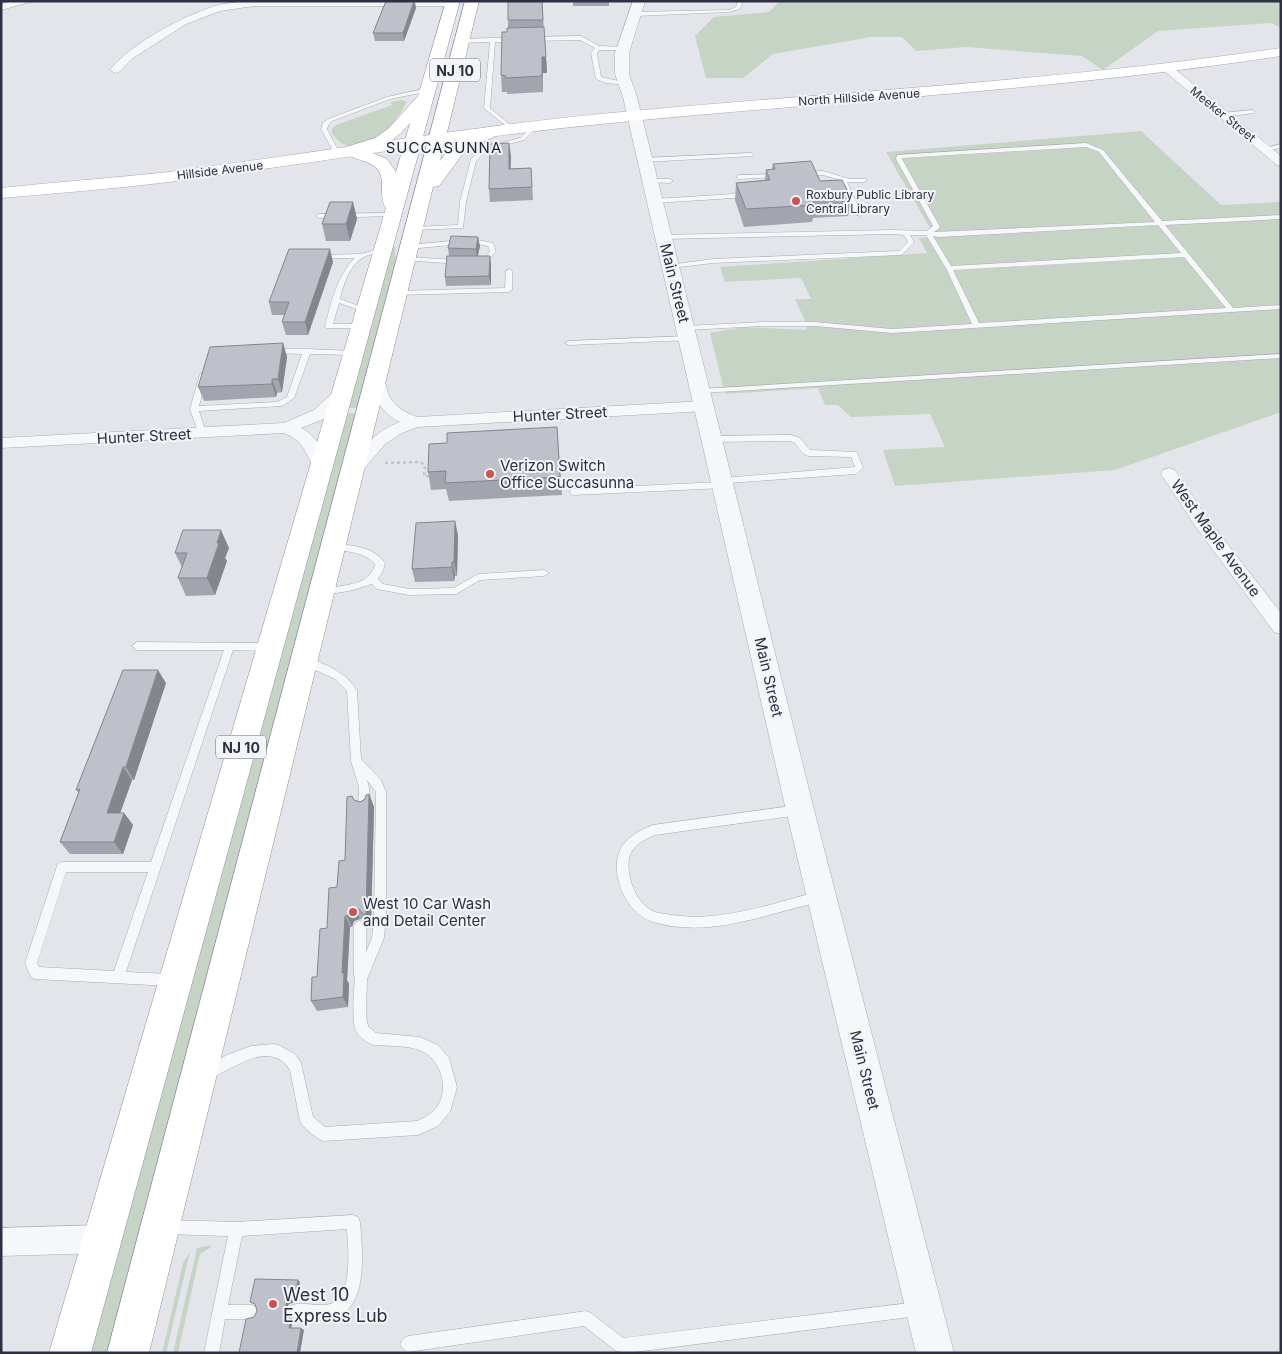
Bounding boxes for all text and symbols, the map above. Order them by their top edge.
road number: NJ 10 [430,58,480,82]
street label: Meeker Street [1187,83,1259,145]
street label: North Hillside Avenue [798,85,920,109]
district label: SUCCASUNNA [386,138,502,157]
street label: Hillside Avenue [176,157,264,183]
place label: Roxbury Public Library Central Library [806,187,934,216]
marker: Roxbury Public Library Central Library [790,195,802,207]
street label: Main Street [656,241,694,325]
street label: Hunter Street [512,402,608,426]
street label: Hunter Street [96,424,192,448]
place label: Verizon Switch Office Succasunna [500,456,634,492]
marker: Verizon Switch Office Succasunna [484,468,496,480]
street label: West Maple Avenue [1167,476,1265,600]
street label: Main Street [751,635,787,719]
road number: NJ 10 [216,736,266,759]
place label: West 10 Car Wash and Detail Center [363,894,491,930]
marker: West 10 Car Wash and Detail Center [347,906,359,918]
street label: Main Street [846,1028,884,1112]
place label: West 10 Express Lub [283,1284,388,1326]
marker: West 10 Express Lub [267,1298,279,1310]

